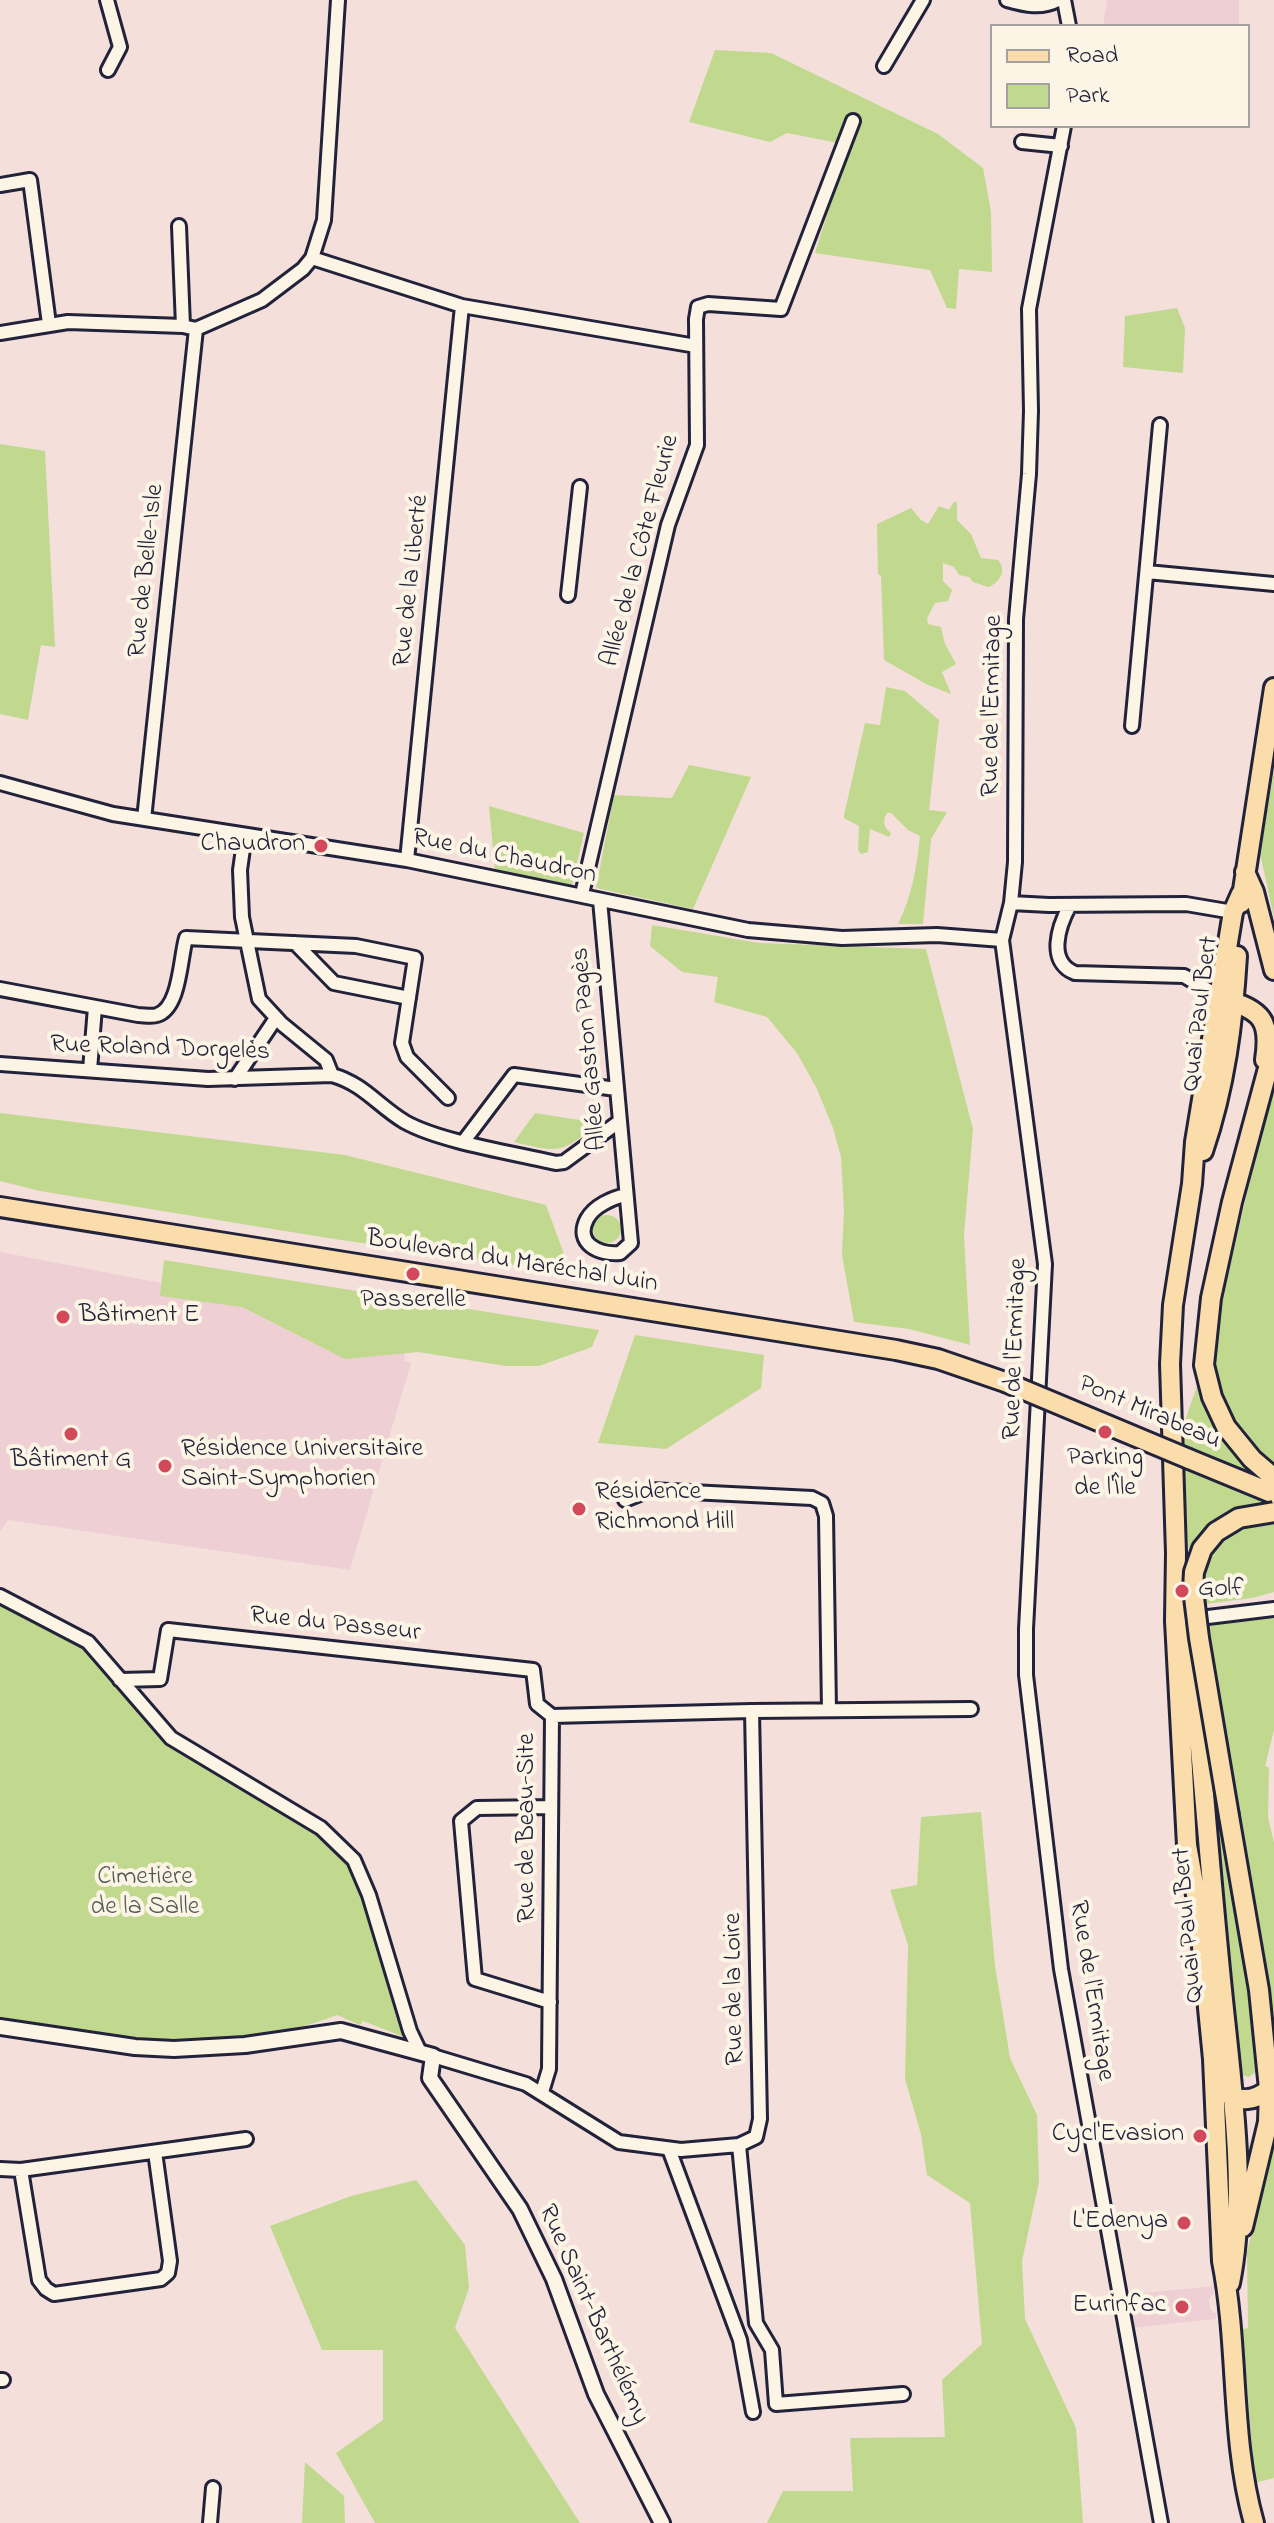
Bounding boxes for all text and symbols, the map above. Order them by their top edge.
legend [990,24,1250,128]
text: Road [1066,39,1118,74]
text: Park [1066,79,1109,114]
street label: Allée de la Côte Fleurie [596,432,688,670]
street label: Rue de Belle-Isle [123,482,173,660]
street label: Rue de la Liberté [388,493,438,669]
street label: Rue de l'Ermitage [977,615,1011,797]
street label: Rue du Chaudron [409,823,599,893]
place label: Chaudron [201,830,305,862]
marker: Chaudron [312,837,330,855]
street label: Quai Paul Bert [1177,935,1227,1093]
street label: Allée Gaston Pagès [567,946,615,1152]
street label: Rue Roland Dorgelès [50,1031,270,1069]
street label: Boulevard du Maréchal Juin [364,1225,660,1301]
street label: Rue de l'Ermitage [998,1258,1036,1440]
marker: Passerelle [404,1265,422,1283]
place label: Passerelle [360,1286,466,1318]
place label: Bâtiment E [79,1301,200,1333]
marker: Bâtiment E [54,1308,72,1326]
street label: Pont Mirabeau [1073,1370,1225,1458]
marker: Parking de l'Île [1096,1423,1114,1441]
marker: Bâtiment G [62,1425,80,1443]
place label: Résidence Universitaire Saint-Symphorien [181,1435,423,1496]
place label: Parking de l'Île [1067,1444,1143,1506]
place label: Bâtiment G [10,1446,132,1478]
marker: Résidence Universitaire Saint-Symphorien [156,1457,174,1475]
place label: Résidence Richmond Hill [595,1478,734,1540]
marker: Résidence Richmond Hill [570,1500,588,1518]
place label: Golf [1198,1575,1243,1607]
marker: Golf [1173,1582,1191,1600]
street label: Rue du Passeur [248,1602,422,1650]
street label: Rue de Beau-Site [513,1733,545,1923]
street label: Quai Paul Bert [1168,1846,1212,2004]
park label: Cimetière de la Salle [91,1863,199,1924]
street label: Rue de l'Ermitage [1060,1899,1120,2083]
street label: Rue de la Loire [719,1912,753,2066]
place label: Cycl'Evasion [1052,2120,1184,2152]
marker: Cycl'Evasion [1191,2127,1209,2145]
street label: Rue Saint-Barthélémy [530,2200,654,2430]
place label: L'Edenya [1072,2207,1168,2239]
marker: L'Edenya [1175,2214,1193,2232]
place label: Eurinfac [1072,2291,1166,2323]
marker: Eurinfac [1173,2298,1191,2316]

